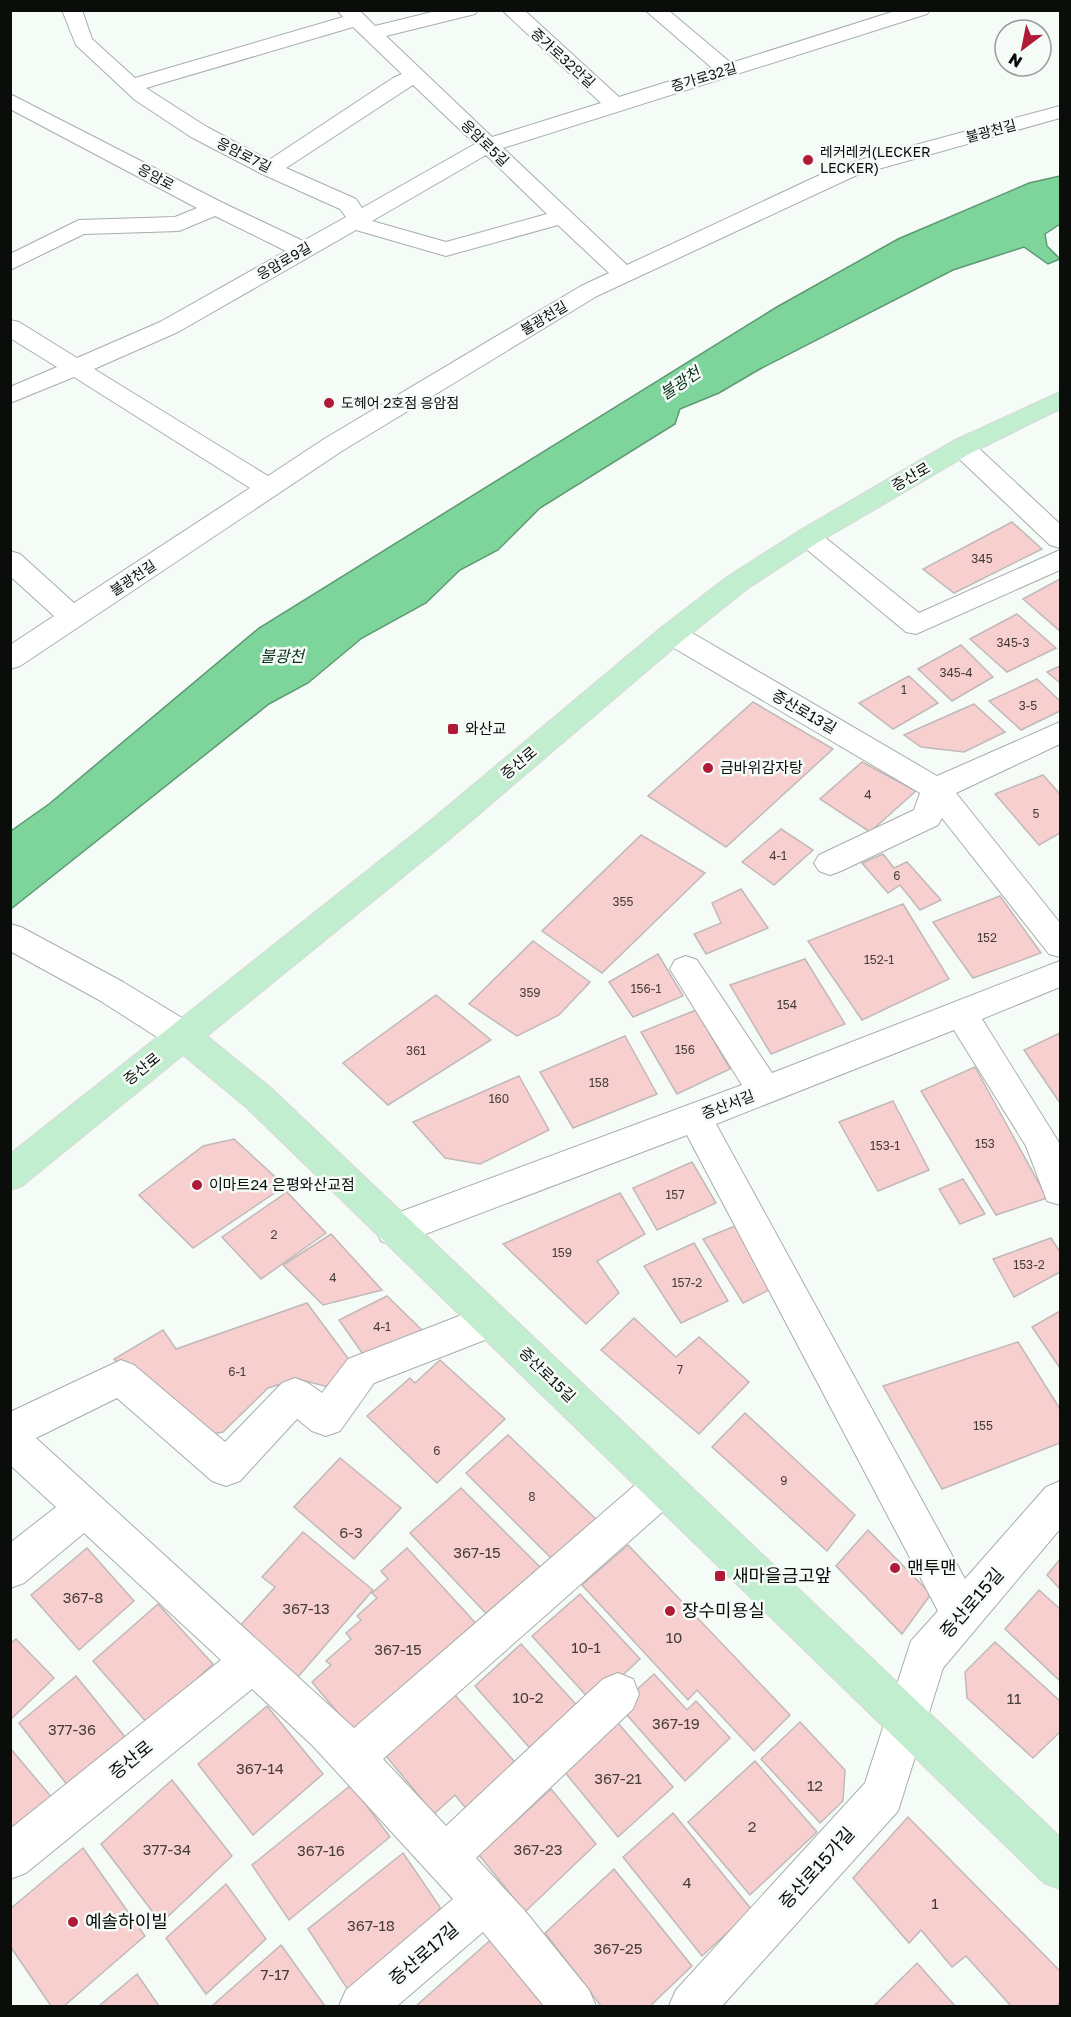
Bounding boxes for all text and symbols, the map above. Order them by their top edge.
north arrow [993,18,1053,78]
street label: 증가로32안길 [528,24,599,91]
text: N [1005,49,1026,72]
street label: 증가로32길 [669,58,739,95]
street label: 응암로5길 [458,116,513,169]
street label: 불광천길 [964,116,1018,145]
street label: 응암로7길 [214,134,274,176]
place label: 레커레커(LECKER LECKER) [820,143,931,176]
marker: 레커레커(LECKER LECKER) [801,153,815,167]
street label: 응암로 [135,160,177,193]
street label: 응암로9길 [254,238,314,283]
street label: 불광천길 [517,297,570,338]
water label: 불광천 [656,361,706,404]
place label: 도헤어 2호점 응암점 [341,394,459,411]
marker: 도헤어 2호점 응암점 [322,396,336,410]
street label: 증산로 [888,458,933,494]
house number: 345 [971,551,993,566]
street label: 불광천길 [107,556,159,599]
house number: 345-3 [997,635,1029,650]
water label: 불광천 [260,646,306,666]
house number: 345-4 [939,665,973,680]
house number: 1 [901,682,907,697]
street label: 증산로13길 [769,686,840,737]
house number: 3-5 [1019,698,1037,713]
place label: 와산교 [465,719,506,737]
marker: 와산교 [446,722,460,736]
street label: 증산로 [497,742,540,782]
place label: 금바위감자탕 [720,758,803,776]
marker: 금바위감자탕 [701,761,715,775]
house number: 4 [864,787,872,802]
house number: 5 [1033,806,1040,821]
house number: 4-1 [769,848,787,863]
house number: 6 [893,868,901,883]
house number: 355 [613,894,634,909]
house number: 152 [977,930,997,945]
house number: 152-1 [864,952,894,967]
house number: 156-1 [631,981,661,996]
house number: 359 [519,985,541,1000]
house number: 154 [777,997,797,1012]
house number: 156 [675,1042,695,1057]
house number: 361 [406,1043,426,1058]
street label: 증산로 [120,1048,163,1088]
house number: 158 [589,1075,609,1090]
street label: 증산서길 [699,1086,757,1122]
house number: 160 [489,1091,509,1106]
house number: 153 [975,1136,995,1151]
house number: 153-1 [870,1138,900,1153]
place label: 이마트24 은평와산교점 [209,1175,355,1193]
marker: 이마트24 은평와산교점 [190,1178,204,1192]
house number: 157 [665,1187,685,1202]
house number: 2 [271,1227,278,1242]
house number: 159 [552,1245,572,1260]
house number: 153-2 [1013,1257,1045,1272]
house number: 4 [329,1270,337,1285]
house number: 157-2 [672,1275,702,1290]
house number: 4-1 [373,1319,391,1334]
street label: 증산로15길 [516,1343,580,1405]
house number: 7 [677,1362,683,1377]
house number: 6-1 [228,1364,246,1379]
house number: 155 [973,1418,993,1433]
house number: 6 [433,1443,441,1458]
house number: 9 [780,1473,788,1488]
house number: 8 [528,1489,536,1504]
house number: 6-3 [339,1523,363,1541]
house number: 367-15 [453,1543,501,1561]
place label: 맨투맨 [907,1556,957,1578]
marker: 맨투맨 [888,1561,902,1575]
street label: 증산로15길 [935,1563,1008,1642]
place label: 새마을금고앞 [732,1564,831,1586]
marker: 새마을금고앞 [713,1569,727,1583]
house number: 367-8 [63,1588,103,1606]
house number: 367-13 [282,1599,330,1617]
place label: 장수미용실 [682,1599,765,1621]
marker: 장수미용실 [663,1604,677,1618]
house number: 10 [666,1628,682,1646]
house number: 10-1 [571,1638,601,1656]
house number: 367-15 [374,1640,422,1658]
house number: 10-2 [513,1688,543,1706]
house number: 11 [1007,1689,1021,1707]
house number: 367-19 [652,1714,700,1732]
house number: 377-36 [48,1720,96,1738]
street label: 증산로 [104,1735,157,1783]
house number: 367-14 [236,1759,284,1777]
house number: 367-21 [594,1769,642,1787]
house number: 12 [807,1776,823,1794]
house number: 2 [748,1817,756,1835]
street label: 증산로15가길 [774,1822,859,1913]
house number: 377-34 [143,1840,191,1858]
house number: 367-23 [514,1840,562,1858]
house number: 367-16 [297,1841,345,1859]
house number: 4 [682,1873,692,1891]
house number: 1 [931,1894,939,1912]
place label: 예솔하이빌 [85,1910,168,1932]
marker: 예솔하이빌 [66,1915,80,1929]
house number: 367-18 [347,1916,395,1934]
street label: 증산로17길 [384,1917,462,1989]
house number: 367-25 [594,1939,642,1957]
house number: 7-17 [261,1965,289,1983]

